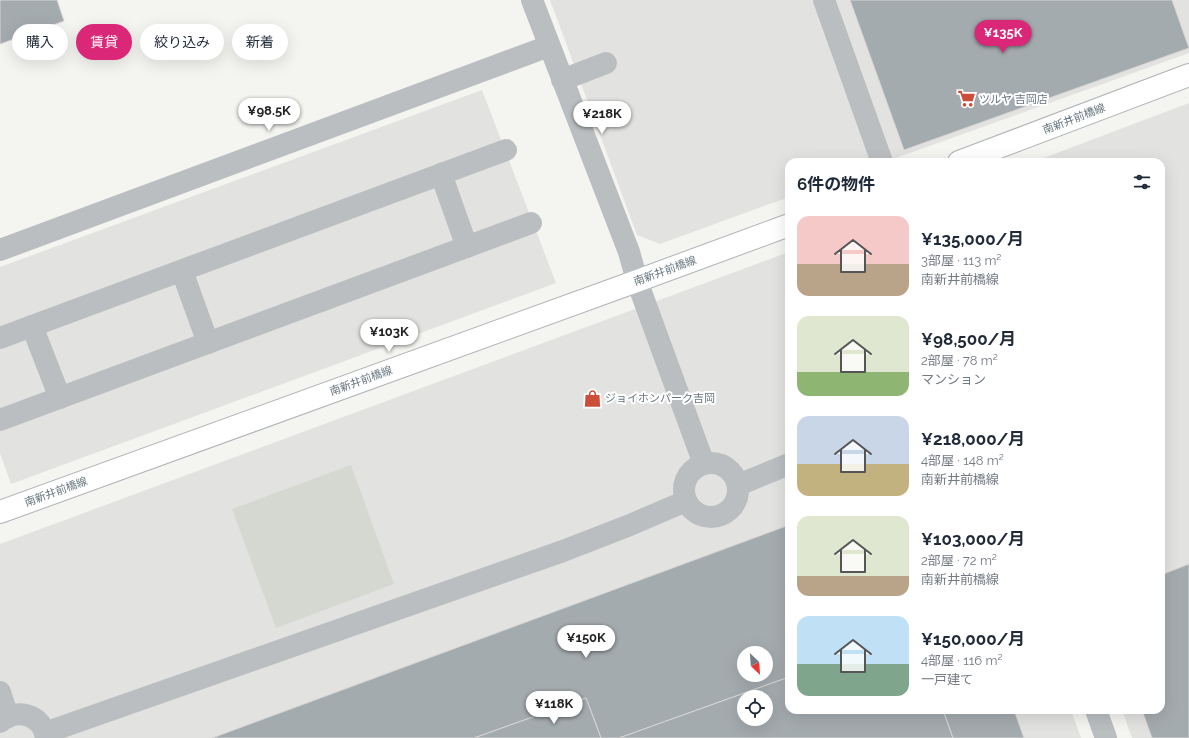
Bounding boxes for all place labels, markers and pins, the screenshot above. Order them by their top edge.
pin: ¥135K [975,20,1031,54]
supermarket icon: ツルヤ 吉岡店 [956,89,976,109]
place label: ツルヤ 吉岡店 [979,93,1048,106]
pin: ¥98.5K [236,98,302,132]
pin: ¥218K [574,101,630,135]
pin: ¥103K [361,319,417,353]
shop icon: ジョイホンパーク吉岡 [582,388,602,408]
place label: ジョイホンパーク吉岡 [605,392,715,405]
pin: ¥150K [558,625,614,659]
pin: ¥118K [526,691,582,725]

